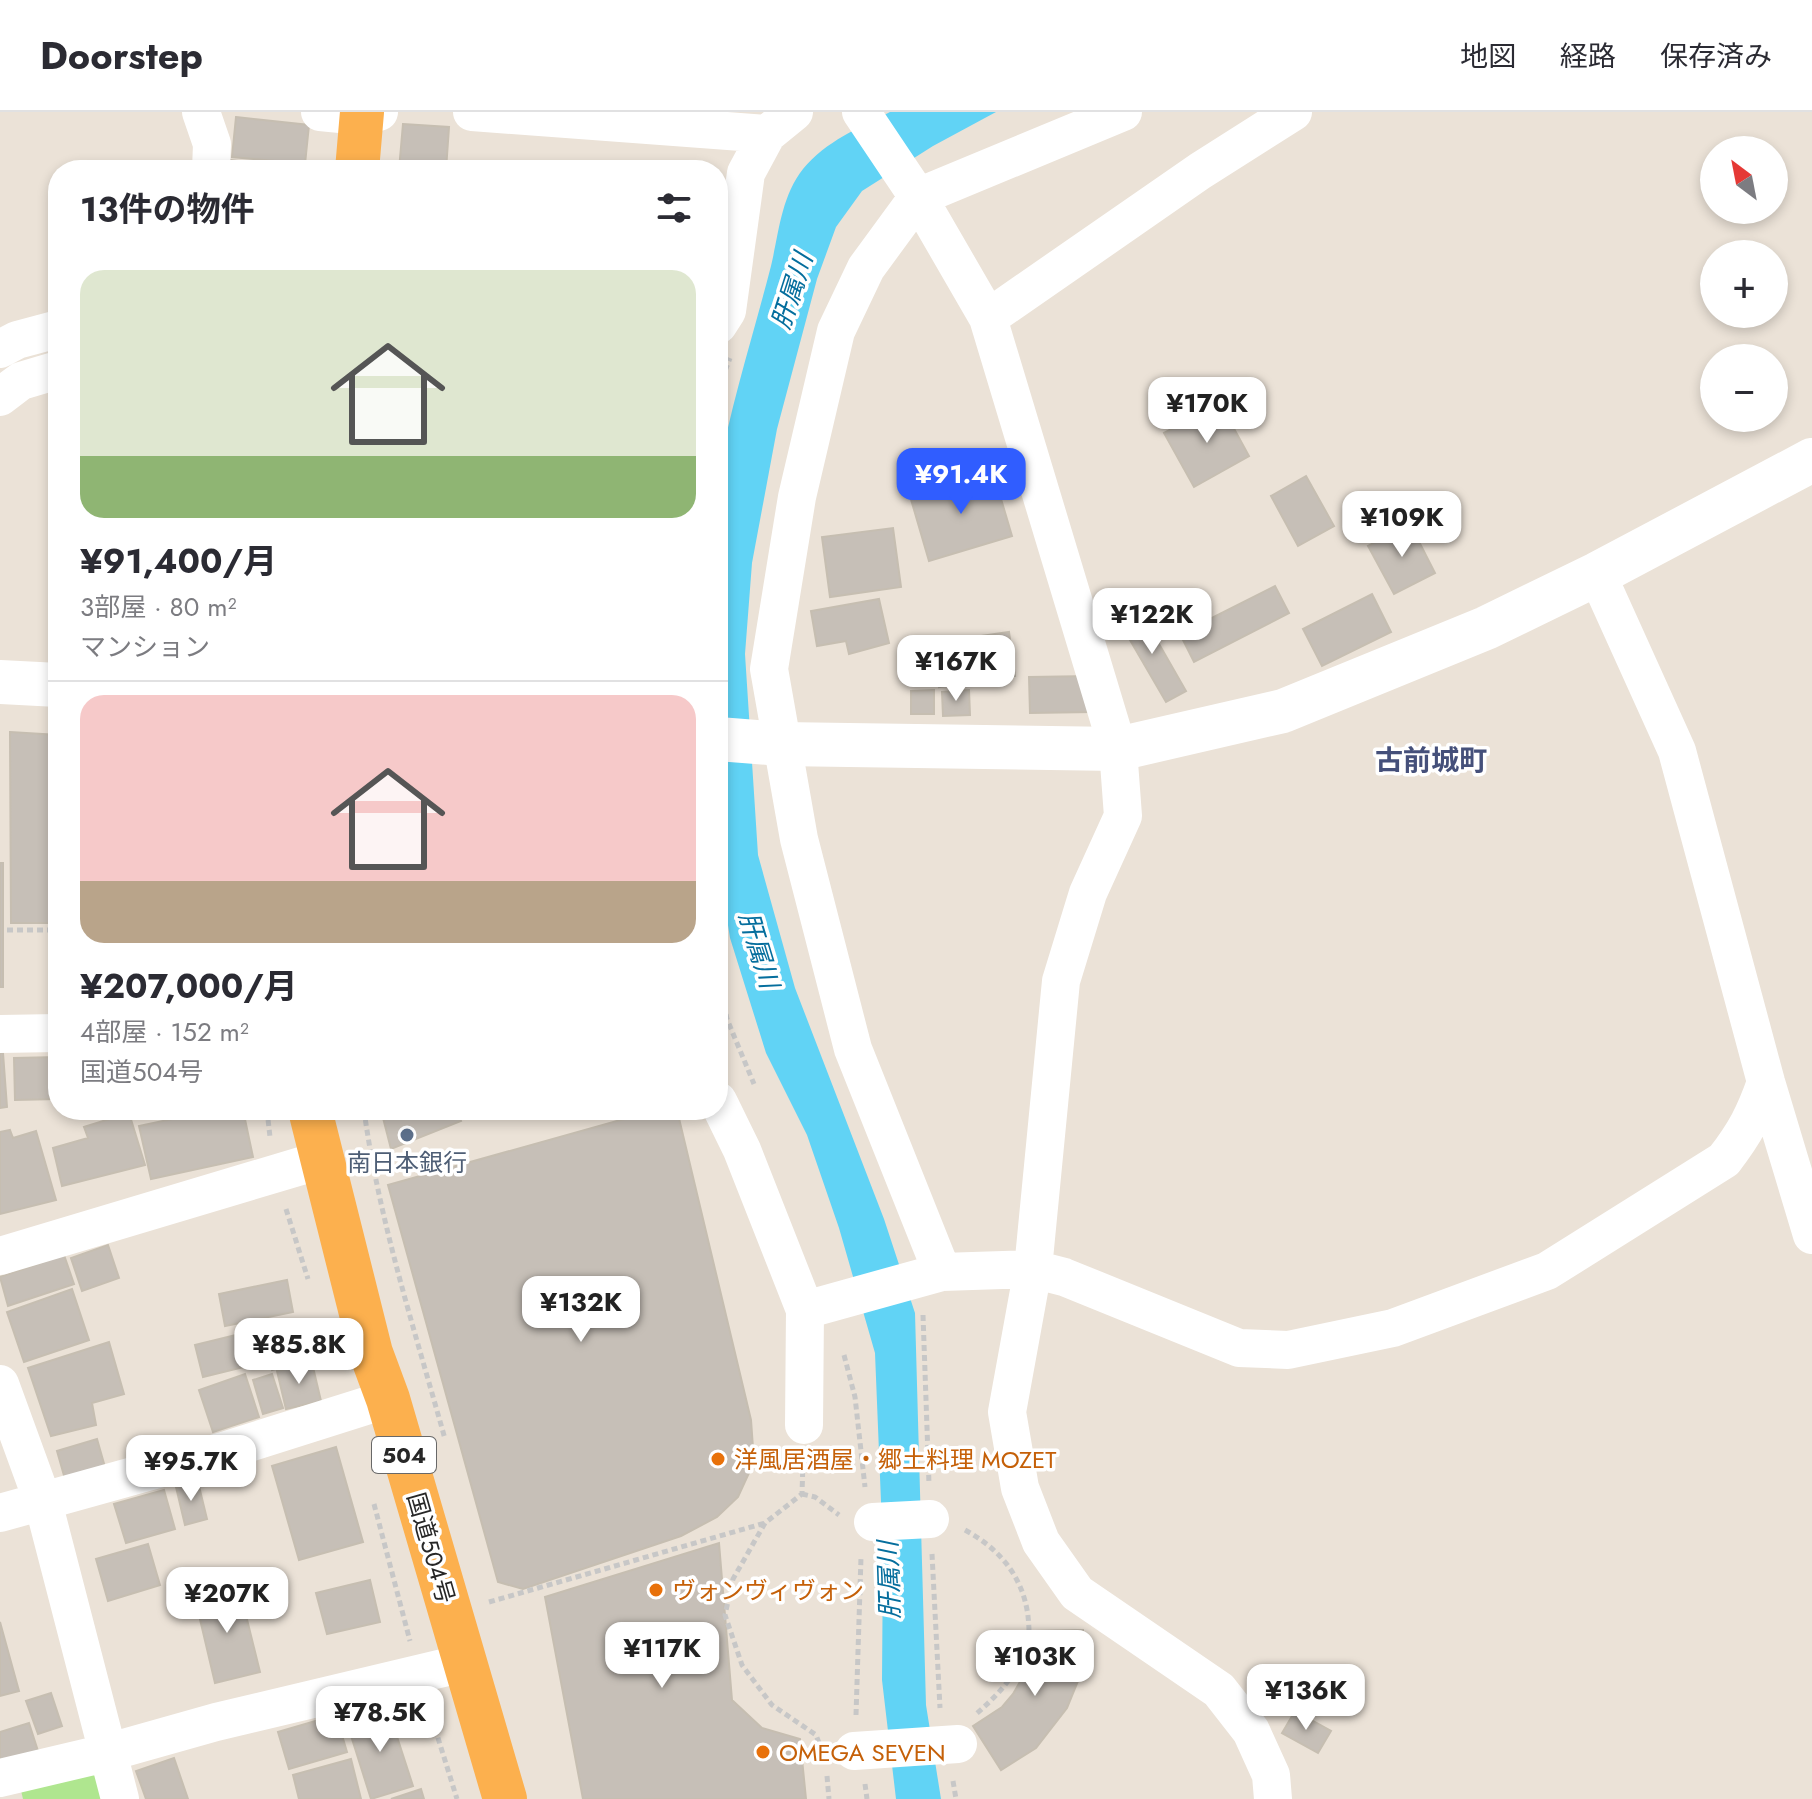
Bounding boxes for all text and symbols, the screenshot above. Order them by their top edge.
text: Doorstep [40,28,203,83]
text: 地図 [1460,36,1516,77]
text: 経路 [1560,36,1616,77]
text: 保存済み [1660,36,1772,77]
north arrow [1700,136,1788,224]
map controls [1700,136,1788,432]
text: 13件の物件 [80,185,254,234]
icon: filters [652,186,696,230]
button: + [1700,240,1788,328]
water label: 肝属川 [762,245,823,334]
icon: home [316,322,460,466]
button: − [1700,344,1788,432]
pin: ¥170K [1151,377,1263,445]
text: ¥170K [1166,384,1248,422]
pin: ¥91.4K [896,448,1026,516]
text: ¥91.4K [915,455,1007,493]
pin: ¥109K [1346,491,1458,559]
text: ¥109K [1360,498,1444,536]
text: ¥91,400/月 [80,537,277,586]
text: 3部屋 · 80 m² [80,588,236,626]
pin: ¥122K [1096,588,1208,656]
text: ¥122K [1111,595,1193,633]
text: マンション [80,628,210,666]
pin: ¥167K [900,635,1012,703]
text: ¥167K [915,642,997,680]
district label: 古前城町 [1375,740,1487,781]
icon: home [316,747,460,891]
water label: 肝属川 [729,907,789,996]
text: ¥207,000/月 [80,962,298,1011]
text: 4部屋 · 152 m² [80,1013,249,1051]
text: 国道504号 [80,1053,203,1091]
marker: 南日本銀行 [398,1126,416,1144]
place label: 南日本銀行 [347,1145,467,1180]
pin: ¥132K [525,1276,637,1344]
text: ¥132K [540,1283,622,1321]
pin: ¥85.8K [234,1318,364,1386]
text: ¥85.8K [252,1325,346,1363]
pin: ¥95.7K [126,1435,256,1503]
road number: 504 [372,1437,436,1473]
text: ¥95.7K [144,1442,238,1480]
place label: 洋風居酒屋・郷土料理 MOZET [734,1442,1056,1477]
marker: 洋風居酒屋・郷土料理 MOZET [709,1450,727,1468]
street label: 国道504号 [398,1488,464,1608]
water label: 肝属川 [869,1537,909,1620]
pin: ¥207K [171,1567,283,1635]
place label: ヴォンヴィヴォン [672,1573,864,1608]
text: ¥207K [184,1574,270,1612]
marker: ヴォンヴィヴォン [647,1581,665,1599]
pin: ¥117K [606,1622,718,1690]
text: ¥117K [623,1629,701,1667]
pin: ¥103K [979,1630,1091,1698]
text: ¥103K [994,1637,1076,1675]
pin: ¥136K [1250,1664,1362,1732]
text: ¥136K [1265,1671,1347,1709]
pin: ¥78.5K [315,1686,445,1754]
text: ¥78.5K [334,1693,426,1731]
place label: OMEGA SEVEN [779,1735,946,1770]
marker: OMEGA SEVEN [754,1743,772,1761]

